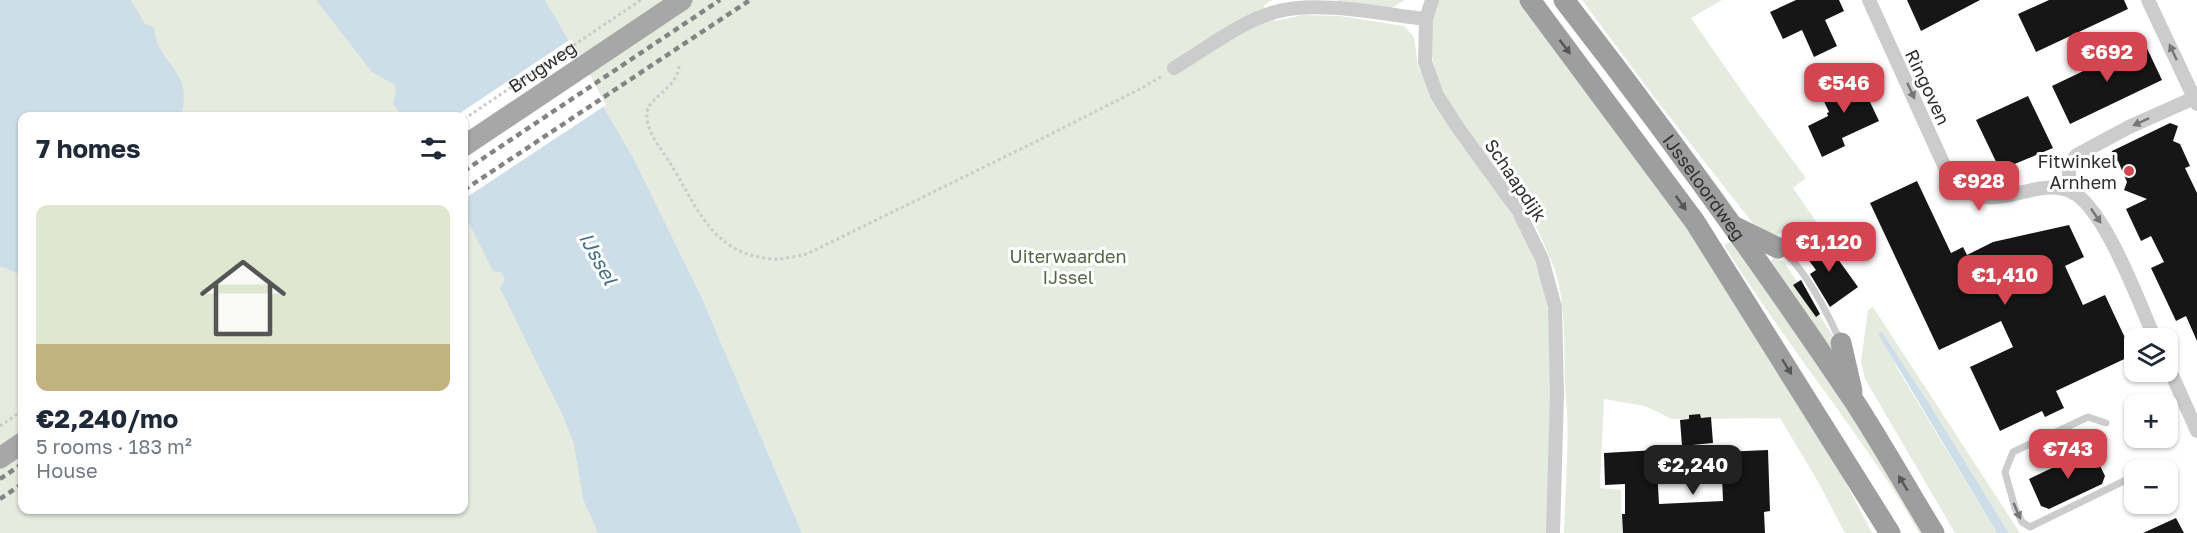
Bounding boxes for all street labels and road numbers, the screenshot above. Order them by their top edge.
street label: Brugweg [504,36,580,97]
street label: Ringoven [1901,46,1955,128]
street label: IJsseloordweg [1658,130,1750,245]
street label: Schaapdijk [1480,135,1552,225]

